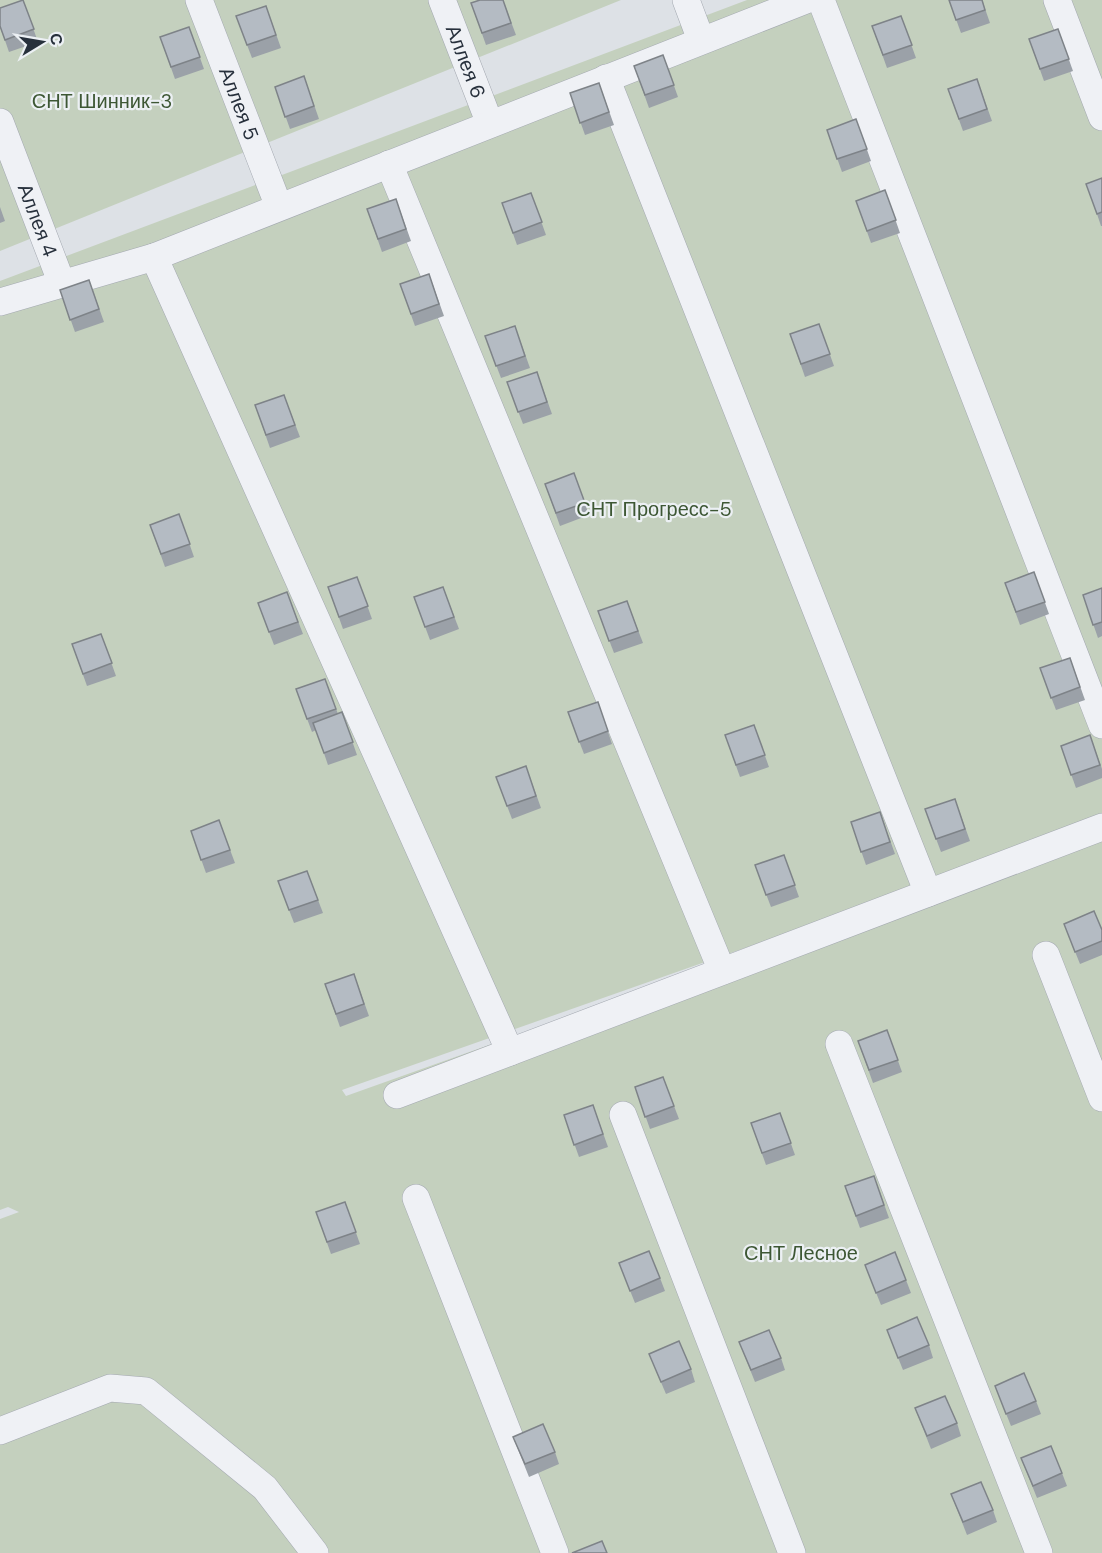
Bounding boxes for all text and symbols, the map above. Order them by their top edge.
north arrow [12,12,72,72]
street label: Аллея 6 [440,21,492,102]
text: С [45,32,68,47]
street label: Аллея 5 [213,63,265,144]
park label: СНТ Шинник-3 [32,88,172,114]
street label: Аллея 4 [12,180,63,260]
park label: СНТ Прогресс-5 [576,496,732,522]
park label: СНТ Лесное [744,1240,858,1266]

